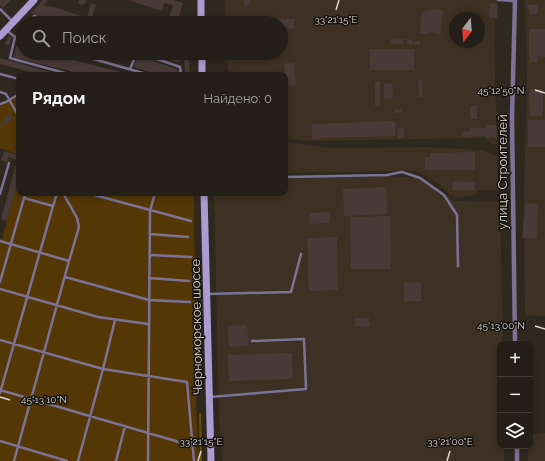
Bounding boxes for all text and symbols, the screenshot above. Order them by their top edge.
north arrow [449,12,485,48]
text: 33°21'15"E [314,14,358,25]
search box [16,16,288,60]
icon: search [30,27,52,49]
text: Поиск [62,29,107,47]
text: 45°12'50"N [478,85,525,96]
text: Рядом [32,88,85,108]
text: Найдено: 0 [203,91,272,106]
street label: улица Строителей [495,114,510,230]
street label: Черноморское шоссе [188,258,205,395]
text: 45°13'00"N [477,320,525,331]
map controls [497,341,533,449]
button: + [497,341,533,377]
button: − [497,377,533,413]
text: 45°13'10"N [21,394,67,405]
button: layers [497,413,533,449]
text: 33°21'15"E [179,436,223,447]
text: 33°21'00"E [427,436,473,447]

